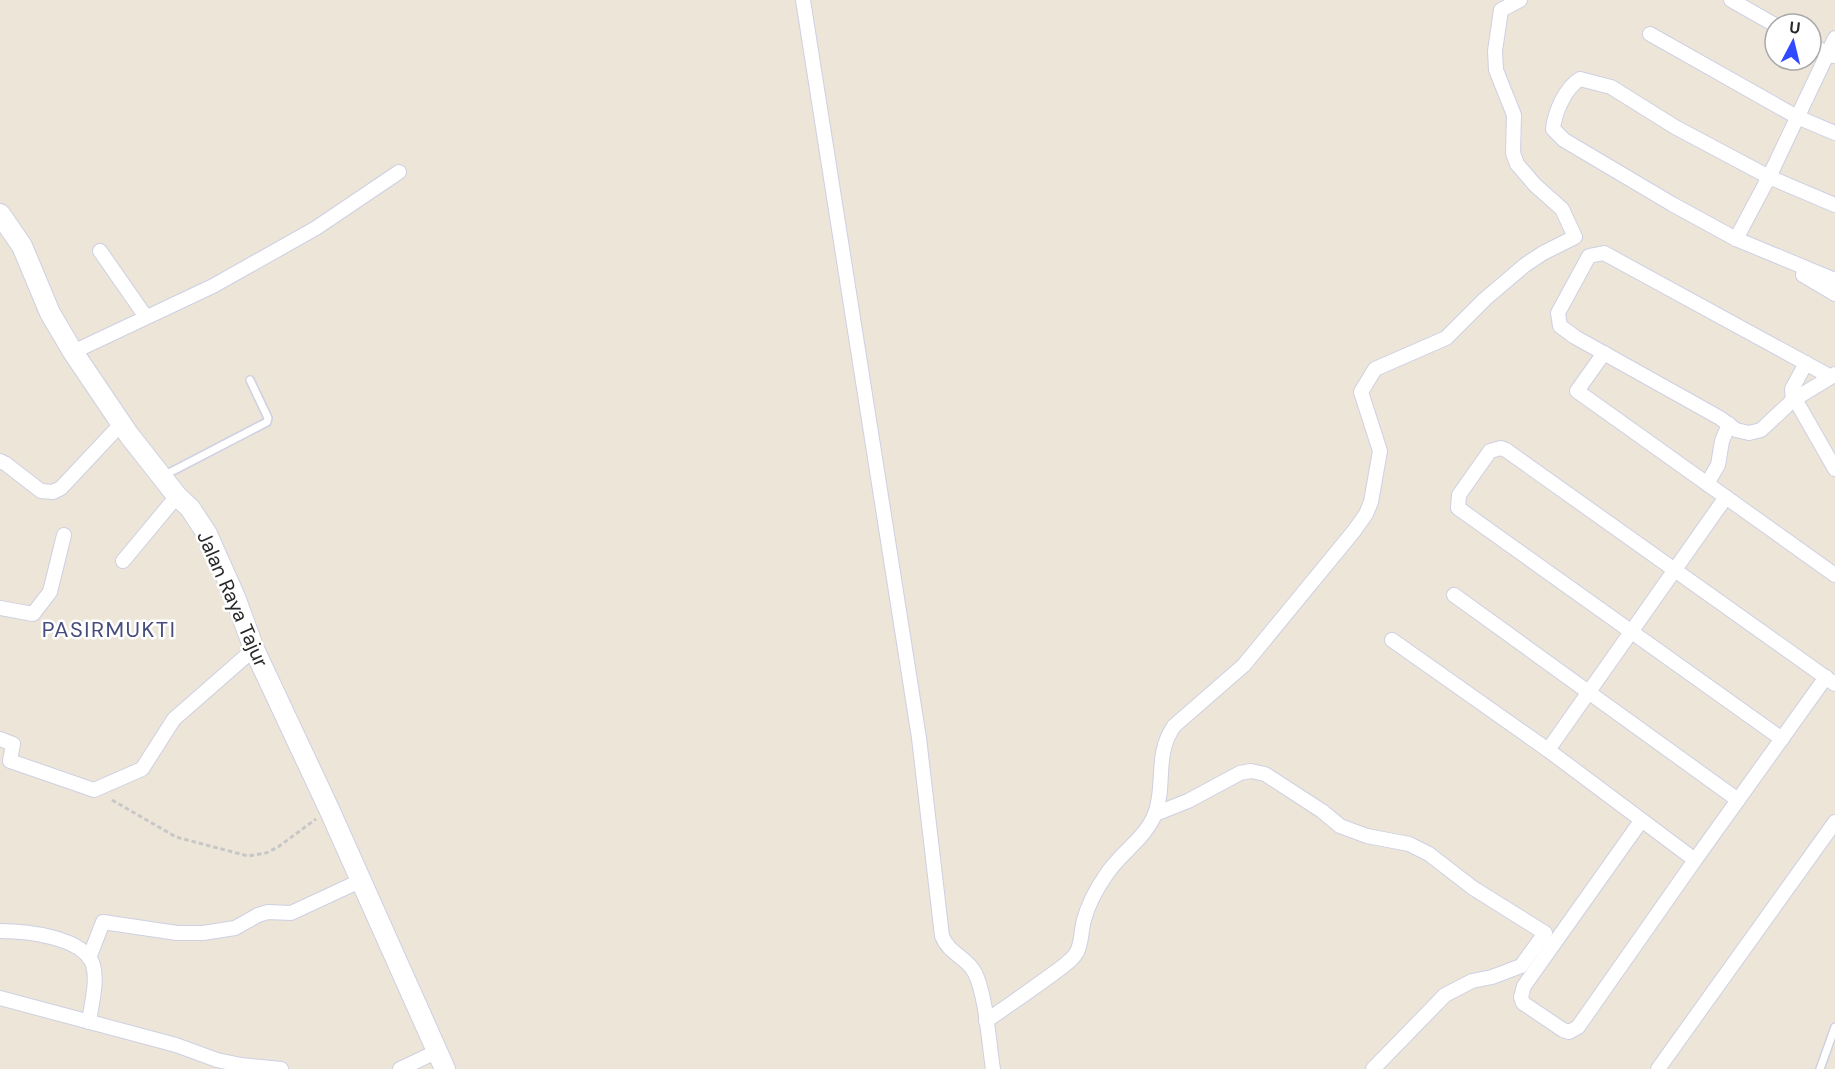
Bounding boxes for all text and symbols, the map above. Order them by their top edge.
north arrow [1763,12,1823,72]
text: U [1788,17,1801,39]
street label: Jalan Raya Tajur [191,527,275,671]
district label: PASIRMUKTI [42,615,176,644]

